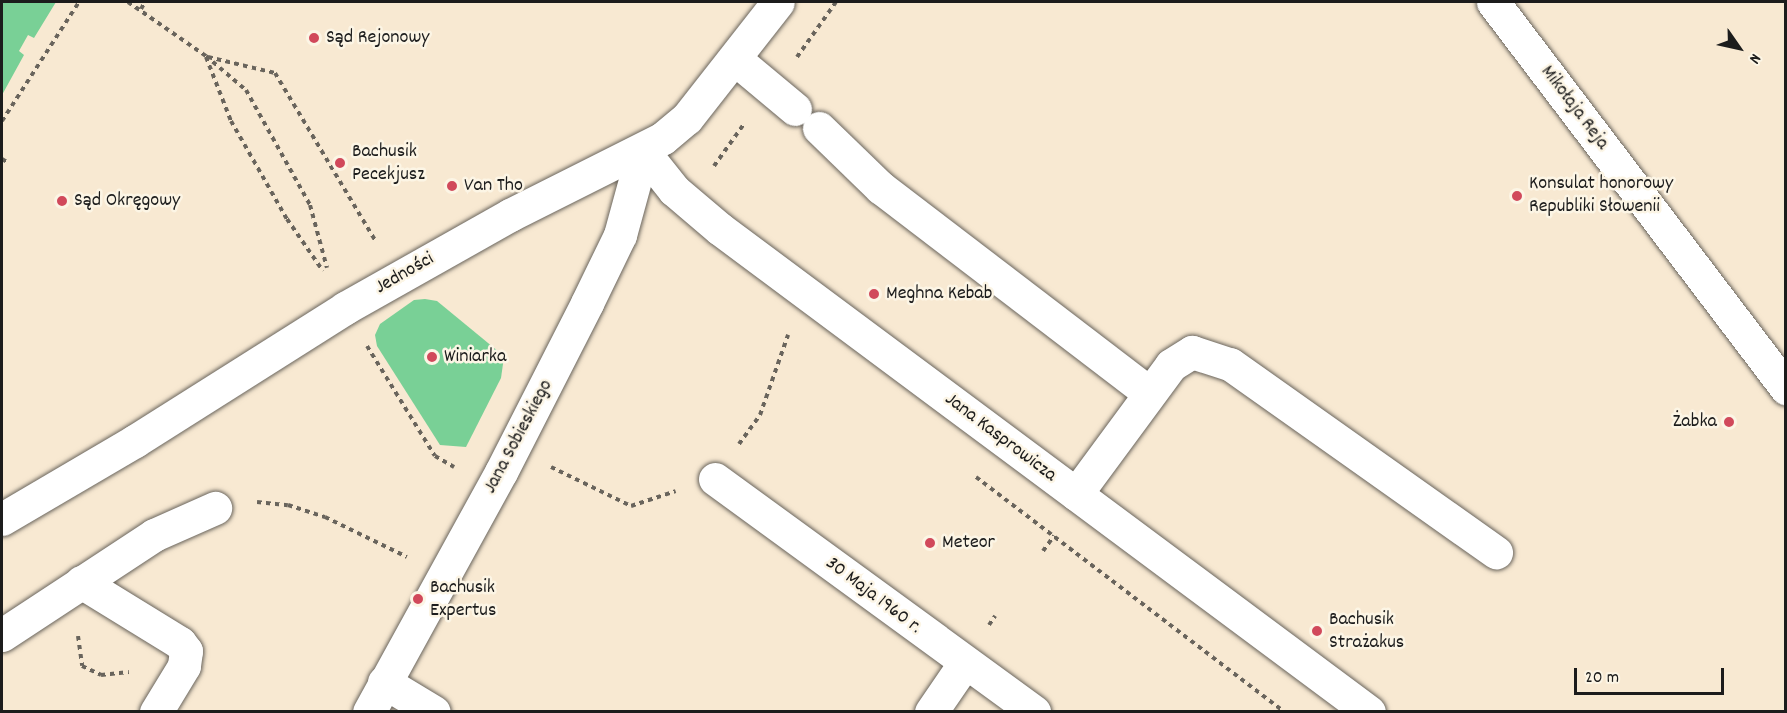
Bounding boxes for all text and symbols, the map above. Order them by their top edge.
north arrow [1709,18,1769,78]
place label: Sąd Rejonowy [326,26,429,50]
marker: Sąd Rejonowy [307,31,321,45]
text: N [1743,49,1766,68]
street label: Mikołaja Reja [1535,61,1613,155]
place label: Bachusik Pecekjusz [352,140,425,187]
marker: Bachusik Pecekjusz [333,156,347,170]
place label: Konsulat honorowy Republiki Słowenii [1529,172,1673,219]
place label: Van Tho [464,174,523,198]
marker: Van Tho [445,179,459,193]
place label: Sąd Okręgowy [74,189,180,213]
marker: Konsulat honorowy Republiki Słowenii [1510,189,1524,203]
marker: Sąd Okręgowy [55,194,69,208]
street label: Jedności [371,248,439,300]
place label: Meghna Kebab [886,282,992,306]
marker: Meghna Kebab [867,287,881,301]
place label: Winiarka [444,345,506,369]
marker: Winiarka [425,350,439,364]
street label: Jana Sobieskiego [479,376,559,498]
street label: Jana Kasprowicza [939,388,1061,488]
place label: Żabka [1672,410,1717,434]
marker: Żabka [1722,415,1736,429]
place label: Meteor [942,531,995,555]
marker: Meteor [923,536,937,550]
street label: 30 Maja 1960 r. [820,552,926,640]
place label: Bachusik Expertus [430,576,496,623]
marker: Bachusik Expertus [411,592,425,606]
place label: Bachusik Strażakus [1329,608,1404,655]
marker: Bachusik Strażakus [1310,624,1324,638]
scale bar [1577,656,1727,694]
text: 20 m [1585,666,1619,691]

